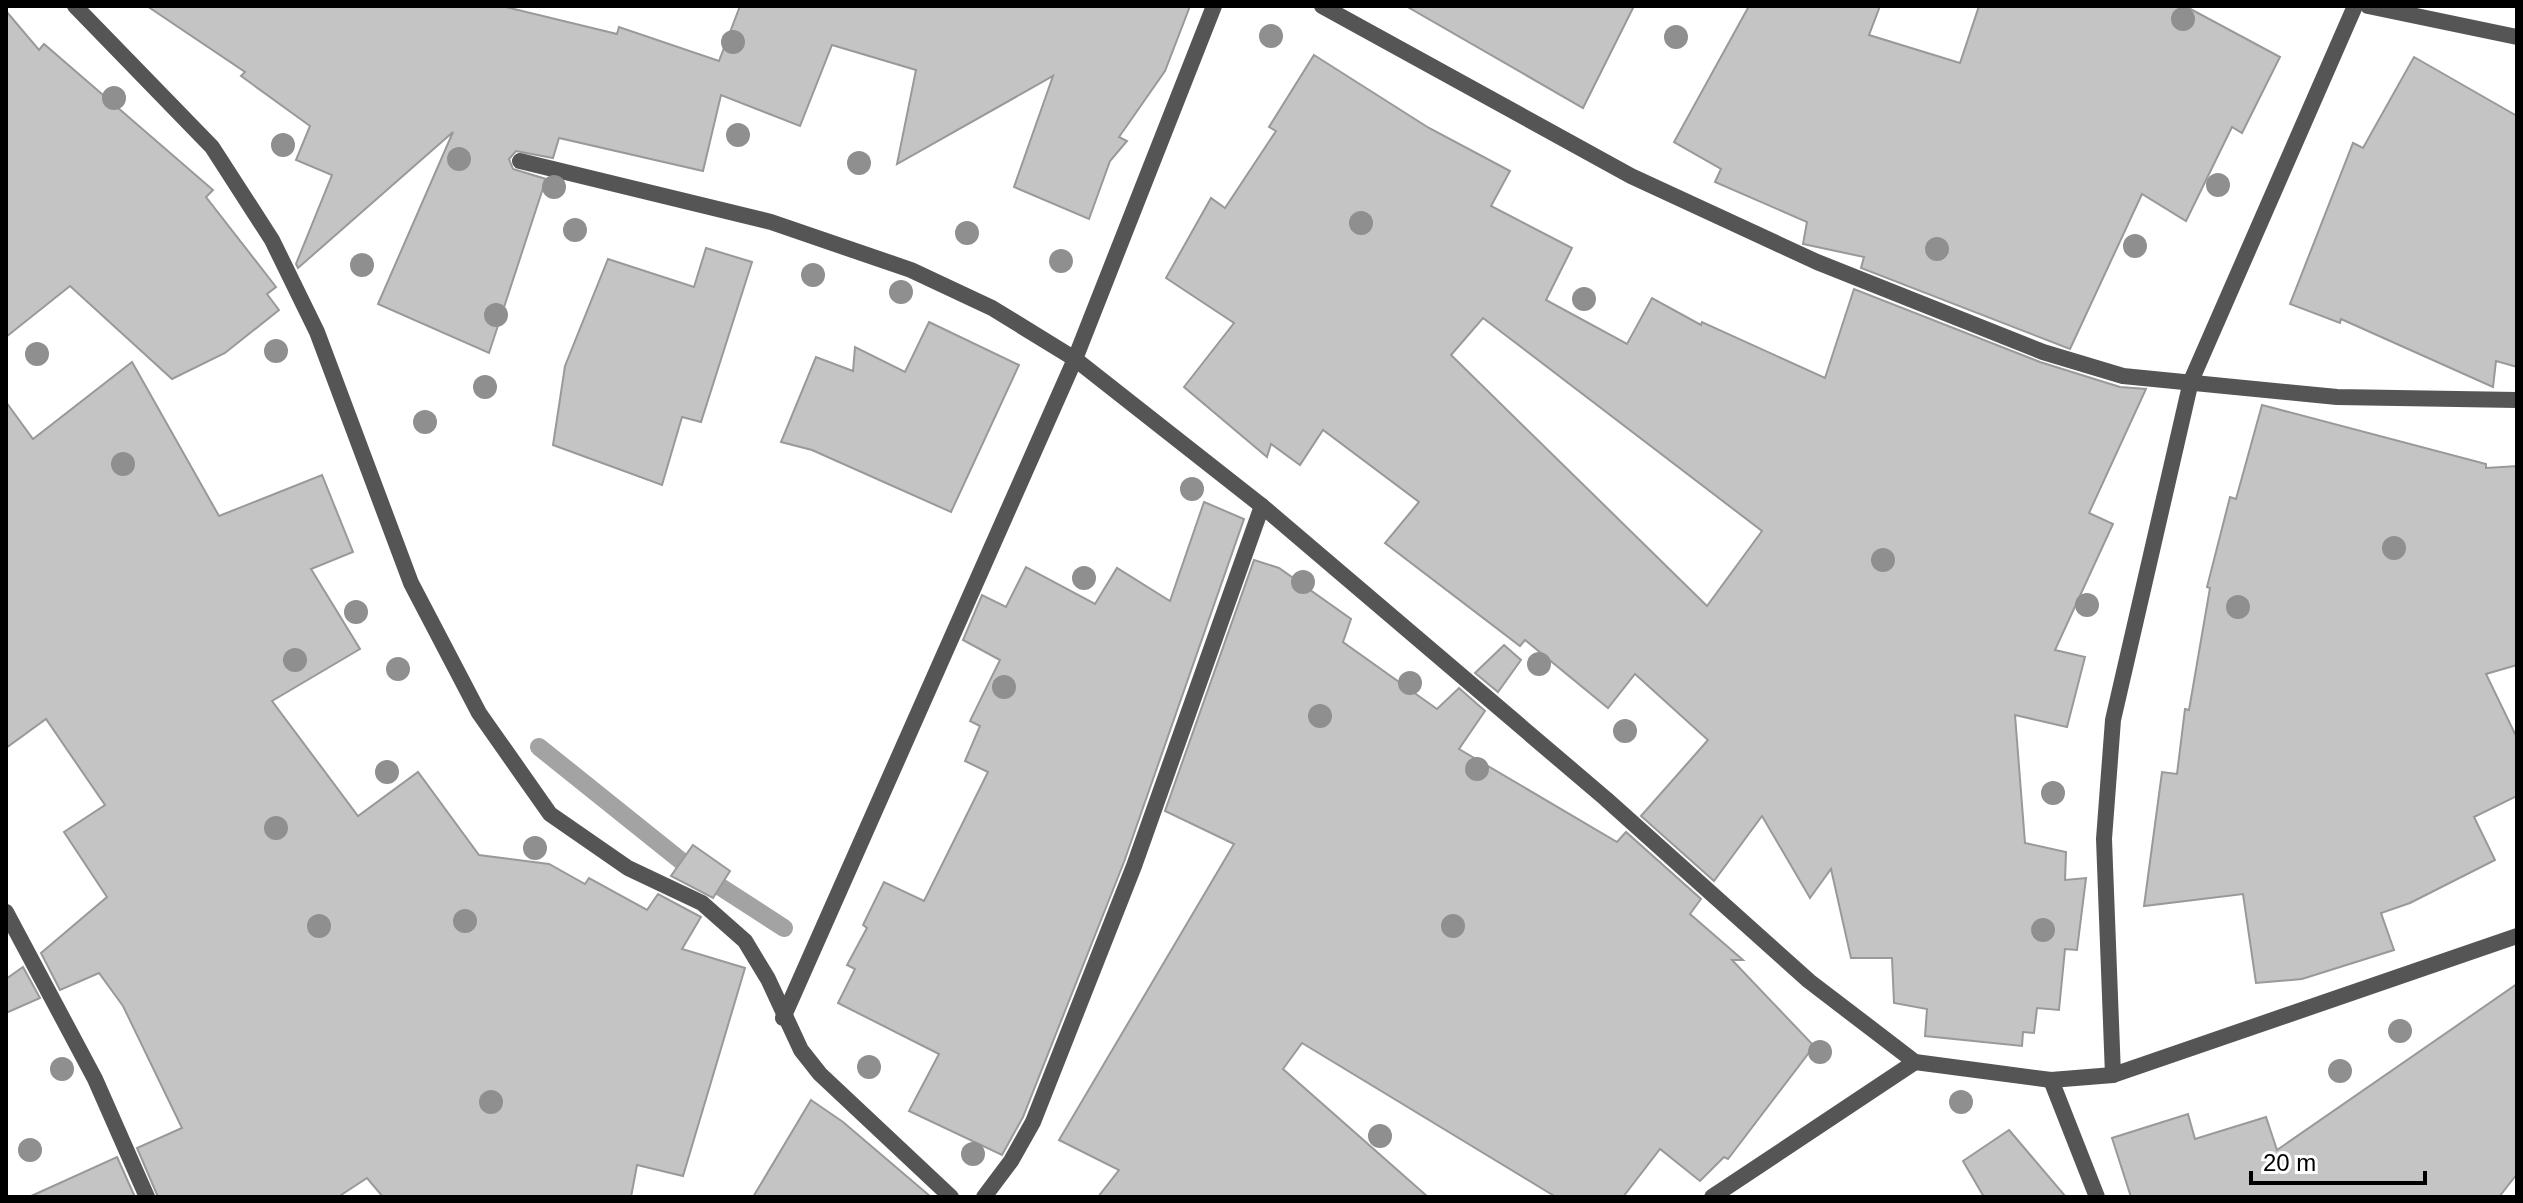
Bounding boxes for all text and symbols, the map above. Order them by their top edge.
scale bar [2251,1135,2425,1185]
text: 20 m [2263,1149,2316,1176]

